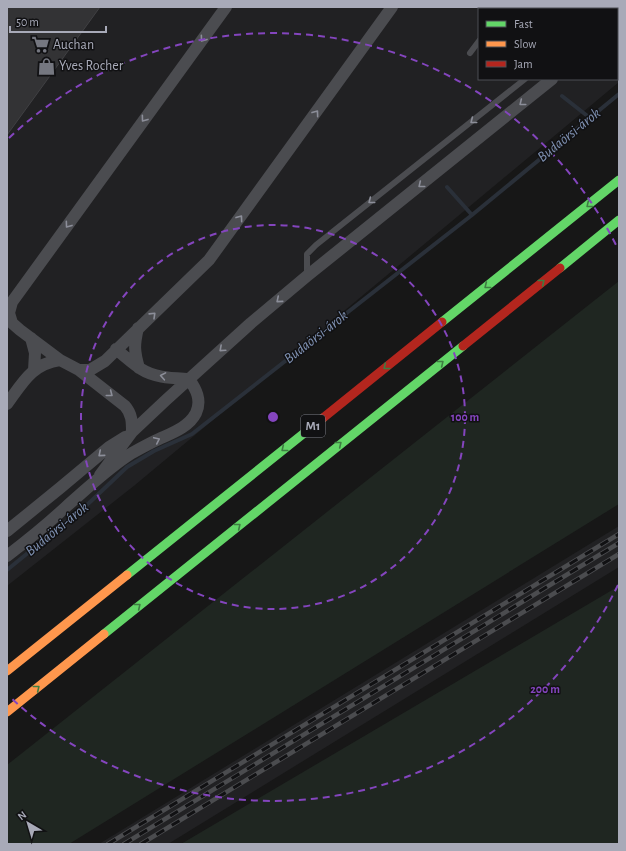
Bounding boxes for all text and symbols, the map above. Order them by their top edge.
scale bar [10,8,106,34]
legend [478,8,618,80]
text: 50 m [16,16,39,28]
text: Fast [514,18,533,30]
one-way arrow [201,34,208,41]
supermarket icon: Auchan [30,35,50,55]
place label: Auchan [53,38,94,52]
text: Slow [514,38,536,50]
shop icon: Yves Rocher [36,56,56,76]
text: Jam [514,58,533,70]
place label: Yves Rocher [59,59,124,73]
one-way arrow [519,99,527,106]
water label: Budaörsi-árok [535,105,603,165]
one-way arrow [311,110,319,117]
one-way arrow [142,115,149,122]
one-way arrow [470,116,477,123]
one-way arrow [418,180,425,187]
one-way arrow [368,197,375,204]
one-way arrow [586,200,593,207]
one-way arrow [235,216,242,223]
one-way arrow [66,220,73,227]
one-way arrow [538,279,545,286]
one-way arrow [485,281,492,288]
one-way arrow [277,295,284,302]
water label: Budaörsi-árok [281,308,351,366]
one-way arrow [148,312,156,319]
one-way arrow [220,345,227,352]
one-way arrow [436,361,443,368]
one-way arrow [383,363,390,370]
one-way arrow [160,373,166,381]
one-way arrow [105,389,112,396]
centre of rings [266,410,280,424]
text: 100 m [451,411,479,423]
road number: M1 [301,415,325,437]
one-way arrow [153,437,160,445]
one-way arrow [335,442,342,449]
one-way arrow [282,444,289,451]
one-way arrow [98,450,105,457]
water label: Budaörsi-árok [23,499,91,559]
one-way arrow [233,523,240,530]
one-way arrow [134,603,141,610]
text: 200 m [530,683,560,695]
one-way arrow [33,685,40,692]
north arrow [8,803,48,843]
text: N [16,809,29,822]

